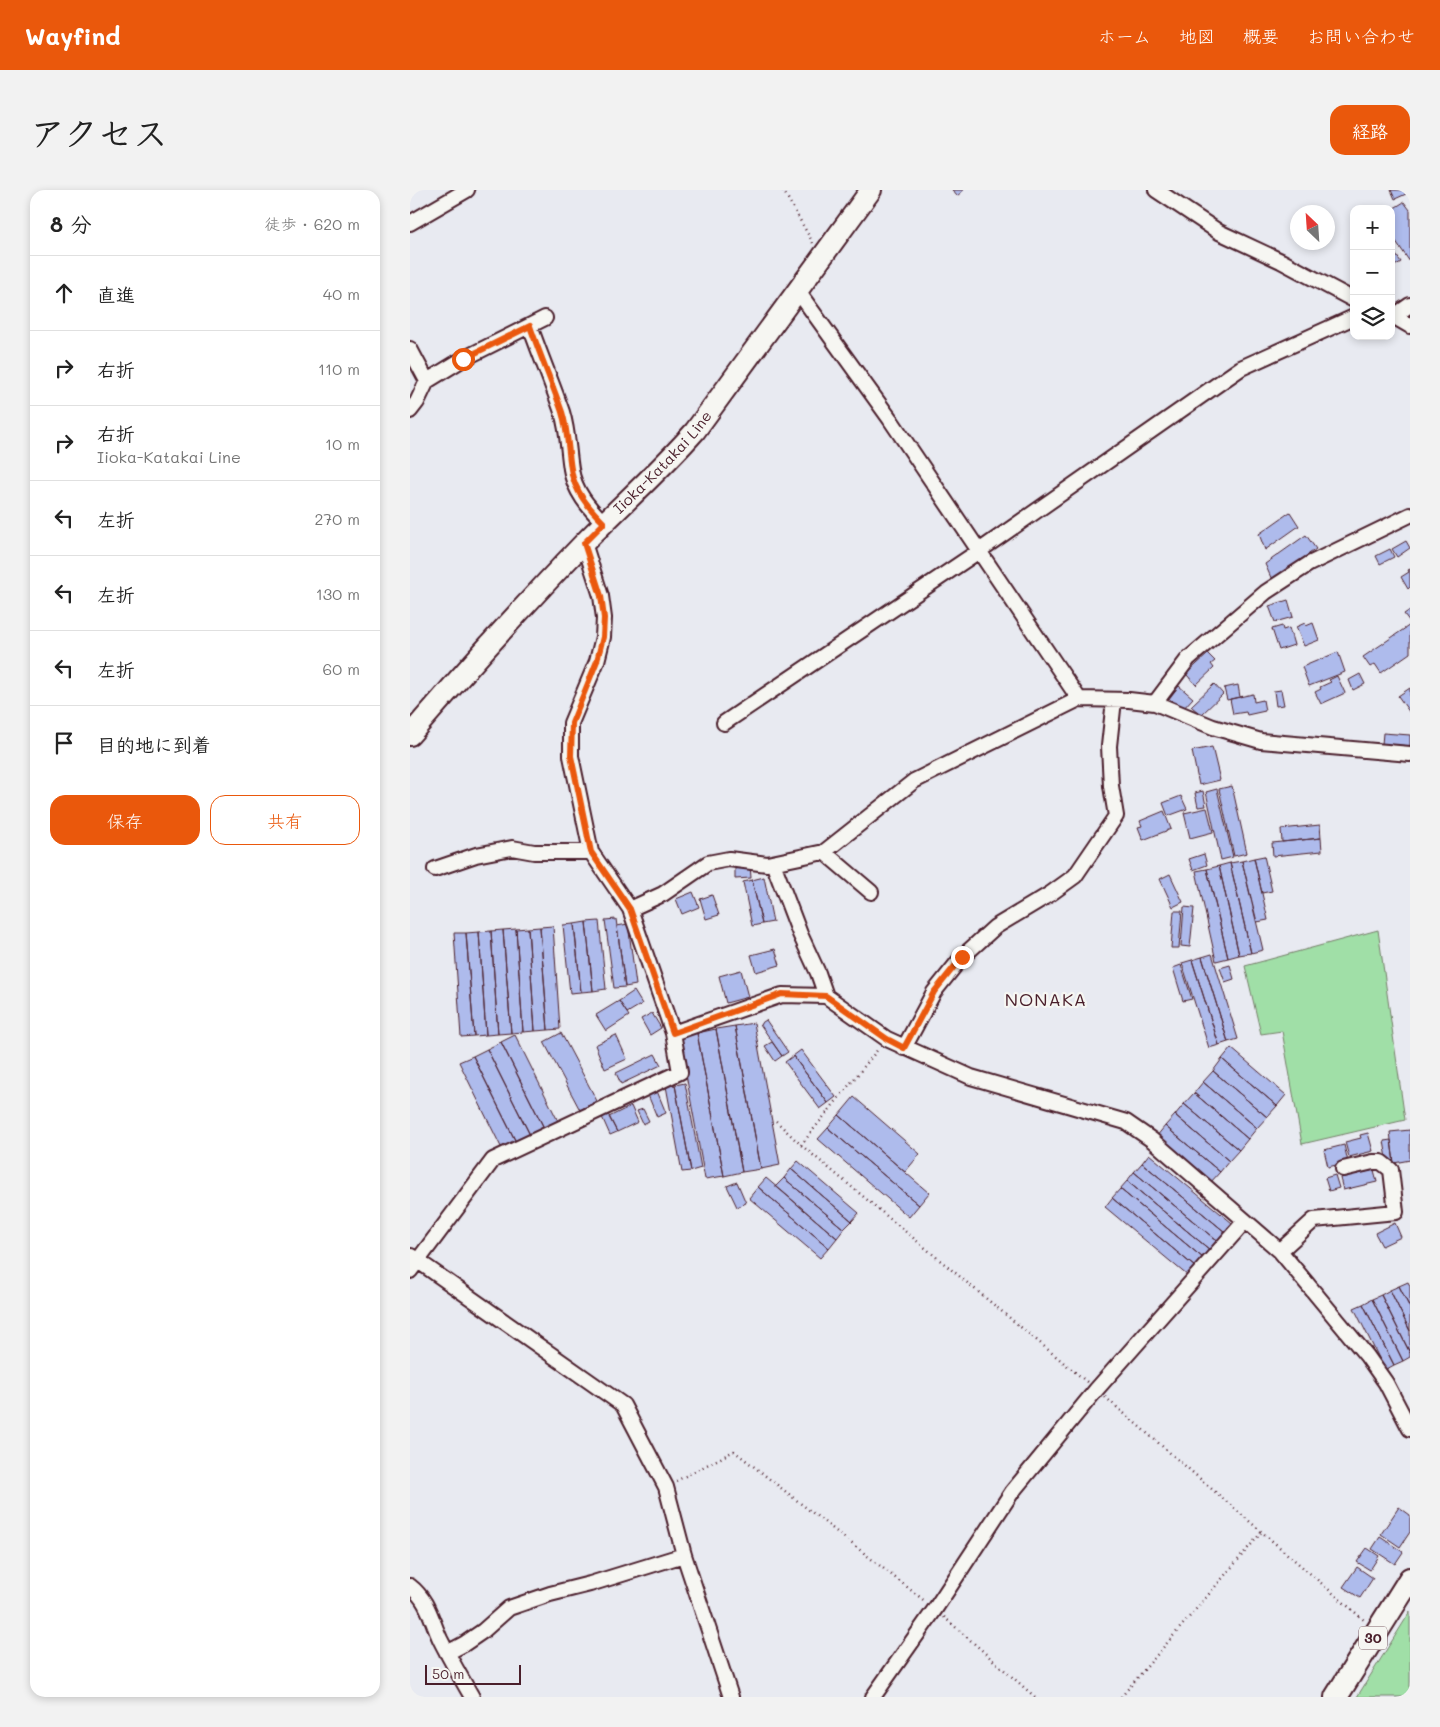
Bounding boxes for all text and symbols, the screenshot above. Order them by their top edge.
text: Wayfind [25,20,121,51]
text: ホーム [1098,24,1151,48]
text: 地図 [1179,24,1215,48]
text: 概要 [1243,24,1279,48]
text: お問い合わせ [1307,24,1415,48]
button: 経路 [1330,105,1410,155]
text: アクセス [30,109,168,155]
north arrow [1290,205,1335,250]
map controls [1350,205,1395,340]
button: + [1350,205,1395,250]
text: 8 分 [50,210,92,237]
text: 徒歩 · 620 m [264,213,360,234]
button: − [1350,250,1395,295]
icon: ahead [50,279,78,307]
text: 直進 [97,282,135,307]
text: 40 m [323,283,360,304]
button: layers [1350,295,1395,340]
route start [452,348,475,371]
icon: right [50,354,78,382]
text: 右折 [97,357,135,382]
text: 110 m [318,358,360,379]
street label: Iioka-Katakai Line [609,406,716,518]
text: 右折 [97,421,135,446]
icon: right [50,429,78,457]
text: 10 m [325,433,360,454]
text: Iioka-Katakai Line [97,446,241,467]
icon: left [50,504,78,532]
text: 左折 [97,507,135,532]
text: 270 m [314,508,360,529]
icon: left [50,579,78,607]
text: 左折 [97,582,135,607]
text: 130 m [316,583,360,604]
icon: left [50,654,78,682]
text: 左折 [97,657,135,682]
text: 60 m [323,658,360,679]
icon: arrive [50,729,78,757]
text: 目的地に到着 [97,732,211,757]
button: 保存 [50,795,200,845]
button: 共有 [210,795,360,845]
route end [951,946,974,969]
district label: NONAKA [1005,987,1087,1011]
road number: 30 [1359,1626,1387,1650]
scale bar [425,1662,521,1685]
text: 50 m [432,1664,464,1683]

